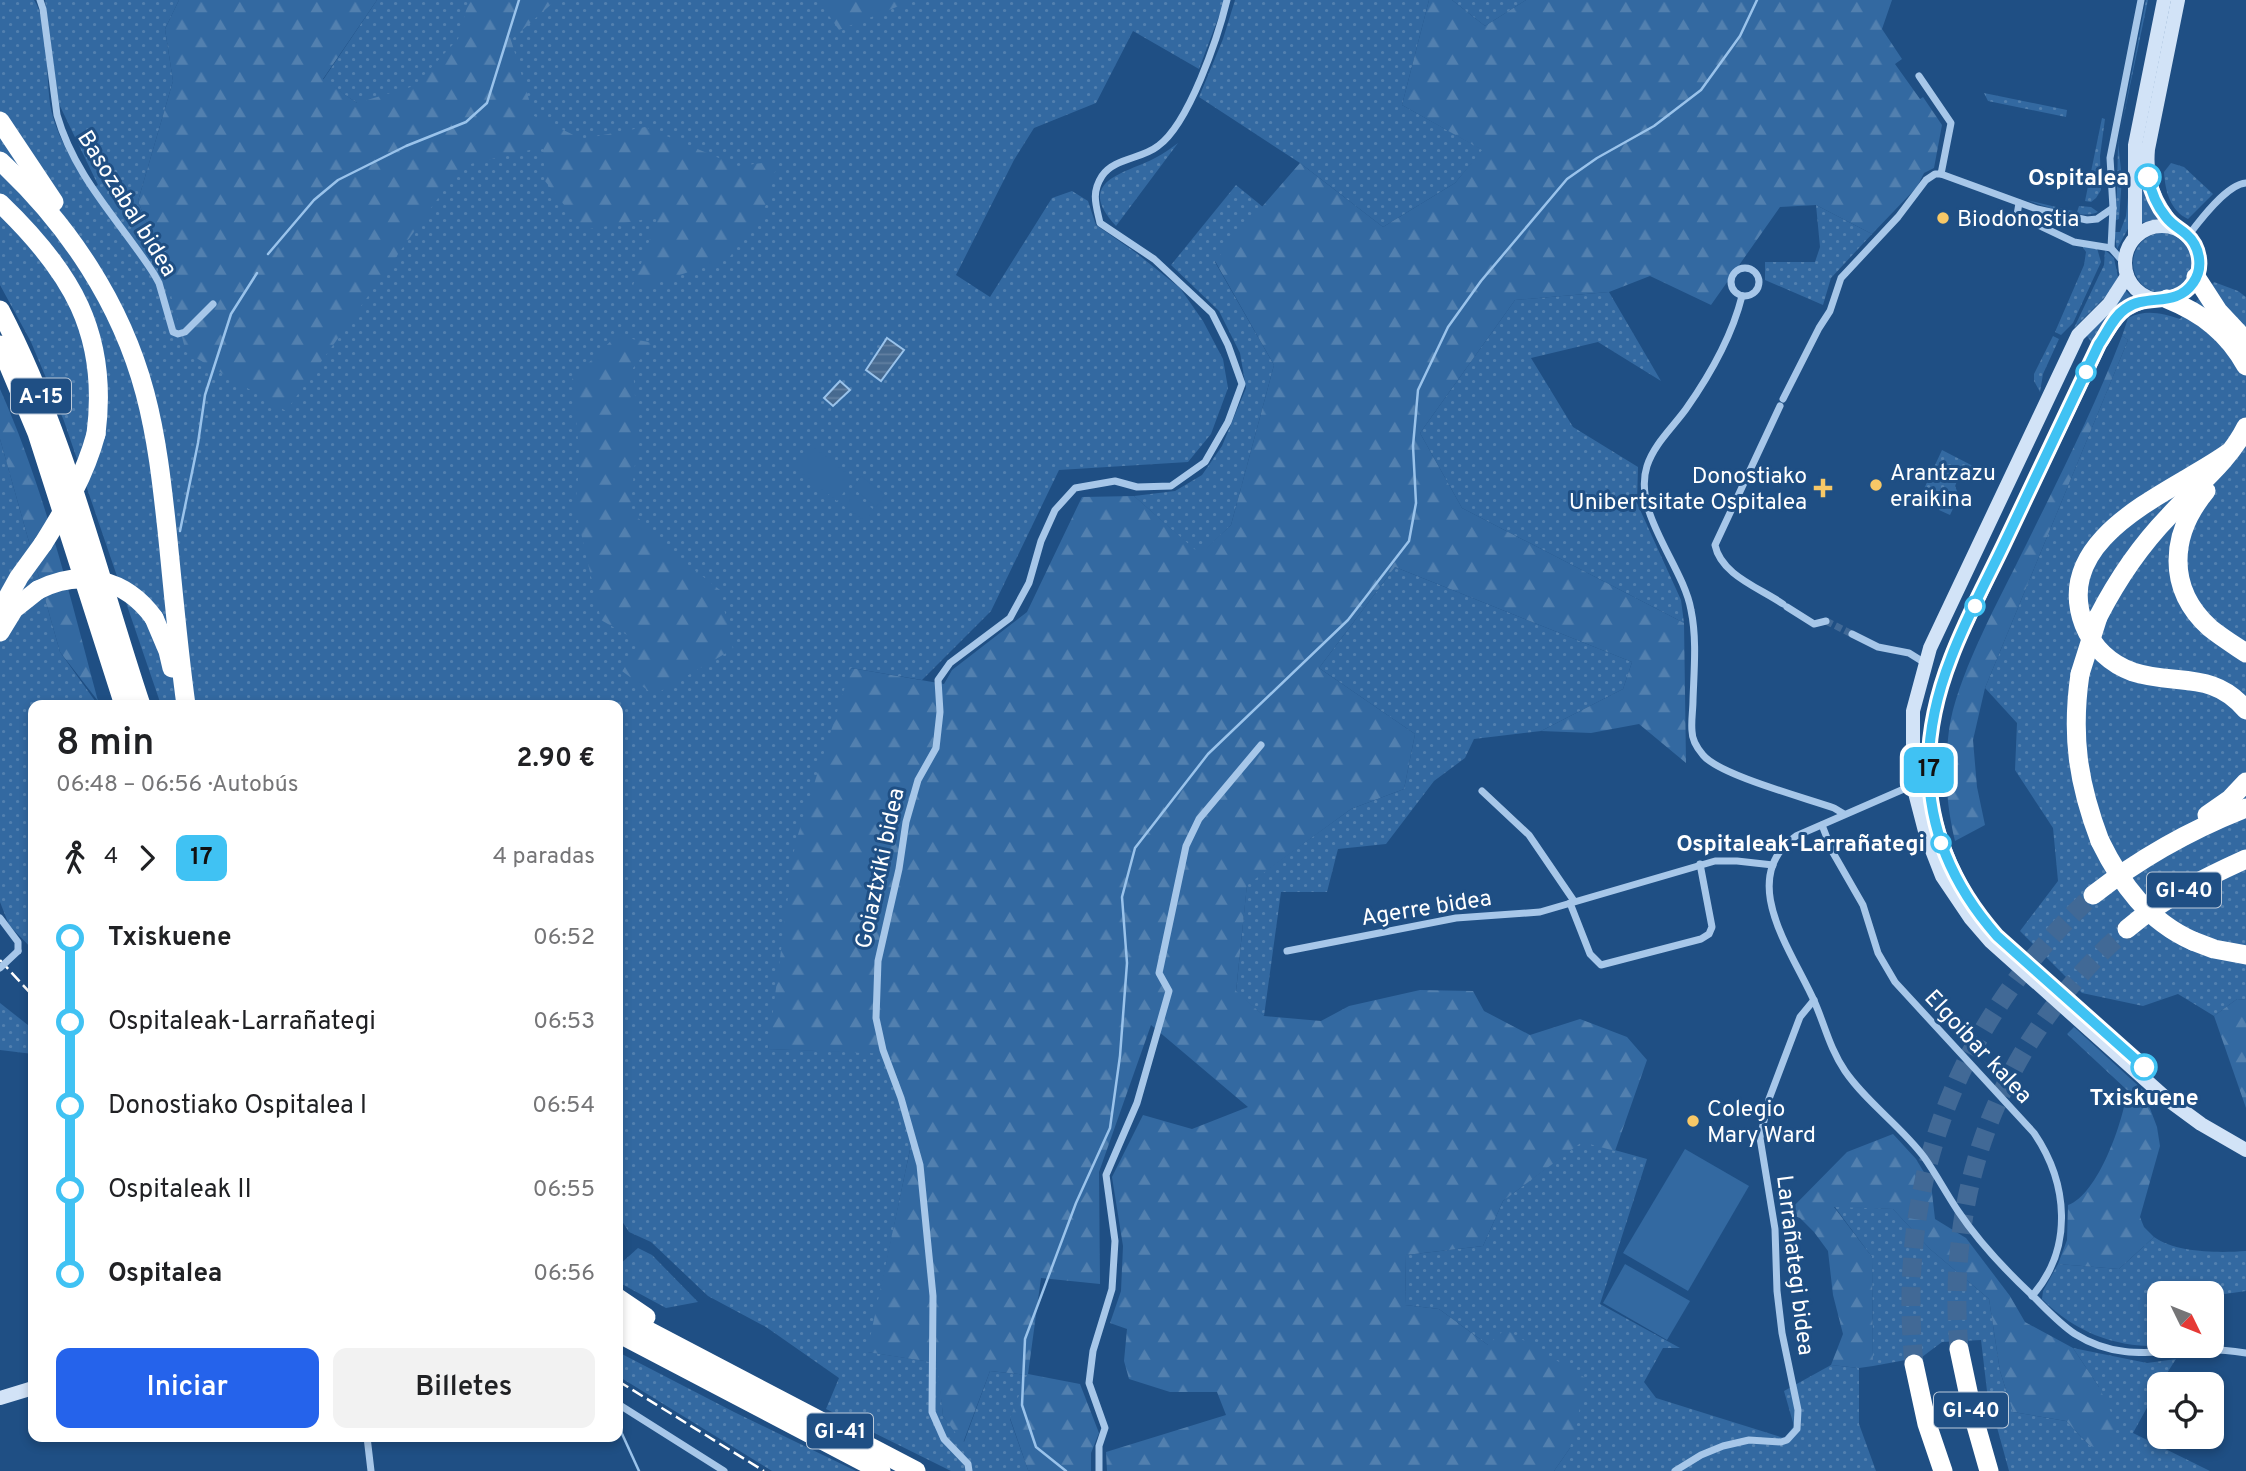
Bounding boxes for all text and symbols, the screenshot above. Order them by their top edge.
street label: Basozabal bidea [69,126,182,283]
marker: Ospitalea [2135,164,2161,190]
place label: Ospitalea [2028,165,2129,194]
place label: Biodonostia [1957,206,2079,235]
marker: Biodonostia [1935,210,1951,226]
unlabelled marker [2076,362,2096,382]
road number: A-15 [11,378,71,414]
place label: Arantzazu eraikina [1890,460,1996,515]
place label: Donostiako Unibertsitate Ospitalea [1569,463,1807,518]
marker: Arantzazu eraikina [1868,477,1884,493]
marker: Donostiako Unibertsitate Ospitalea [1813,478,1833,498]
unlabelled marker [1965,596,1985,616]
text: 8 min [56,720,154,769]
text: 2.90 € [517,743,595,776]
line badge: 17 [1898,747,1960,793]
text: 17 [1918,755,1940,785]
text: 06:48 – 06:56 · Autobús [56,771,299,800]
street label: Goiaztxiki bidea [850,786,913,952]
place label: Ospitaleak-Larrañategi [1676,831,1925,860]
marker: Ospitaleak-Larrañategi [1931,833,1951,853]
icon: walk [56,839,94,877]
icon: forward [128,839,166,877]
text: 4 [104,843,118,872]
text: 17 [190,843,213,873]
text: 4 paradas [493,843,595,872]
road number: GI-40 [2147,872,2221,908]
street label: Agerre bidea [1359,885,1494,934]
text: Txiskuene [108,922,231,955]
text: 06:52 [533,924,595,953]
street label: Elgoibar kalea [1917,985,2037,1111]
text: Ospitaleak-Larrañategi [108,1006,376,1039]
text: 06:53 [533,1008,595,1037]
marker: Txiskuene [2131,1054,2157,1080]
place label: Txiskuene [2089,1085,2199,1114]
text: Donostiako Ospitalea I [108,1090,367,1123]
text: 06:54 [532,1092,595,1121]
place label: Colegio Mary Ward [1707,1096,1816,1151]
marker: Colegio Mary Ward [1685,1113,1701,1129]
text: Ospitaleak II [108,1174,252,1207]
street label: Larrañategi bidea [1768,1174,1819,1357]
text: 06:55 [533,1176,595,1205]
text: Ospitalea [108,1258,222,1291]
text: 06:56 [533,1260,595,1289]
north arrow [2147,1281,2224,1358]
map controls [2147,1281,2224,1449]
button: Iniciar [56,1348,319,1428]
button: Billetes [333,1348,595,1428]
button: locate [2147,1372,2224,1449]
road number: GI-40 [1934,1392,2008,1428]
road number: GI-41 [807,1414,873,1448]

